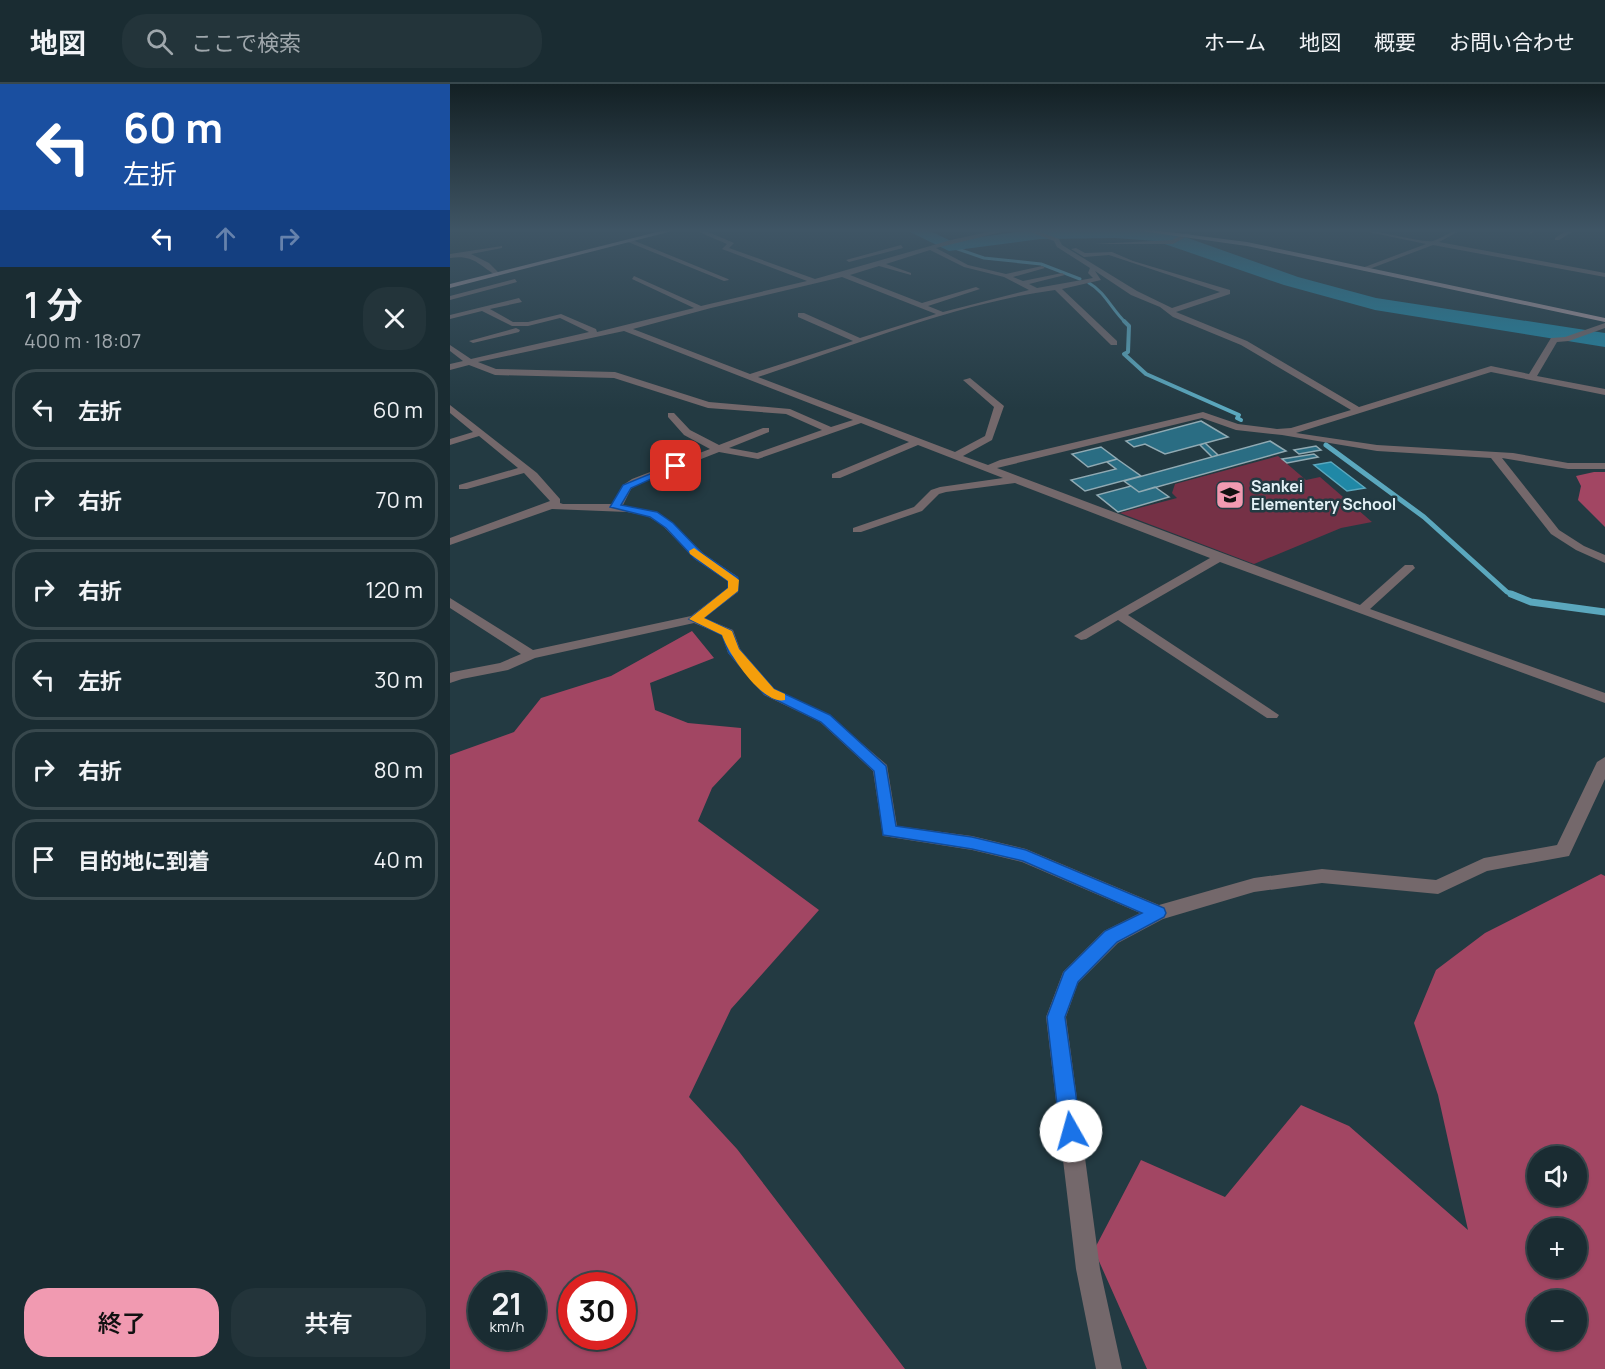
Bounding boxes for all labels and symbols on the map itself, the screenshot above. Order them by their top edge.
pin [650,440,701,491]
place label: Sankei Elementery School [1251,475,1396,515]
school or university icon: Sankei Elementery School [1214,479,1246,511]
position arrow [1039,1099,1103,1163]
speed limit sign: 30 [558,1272,636,1350]

